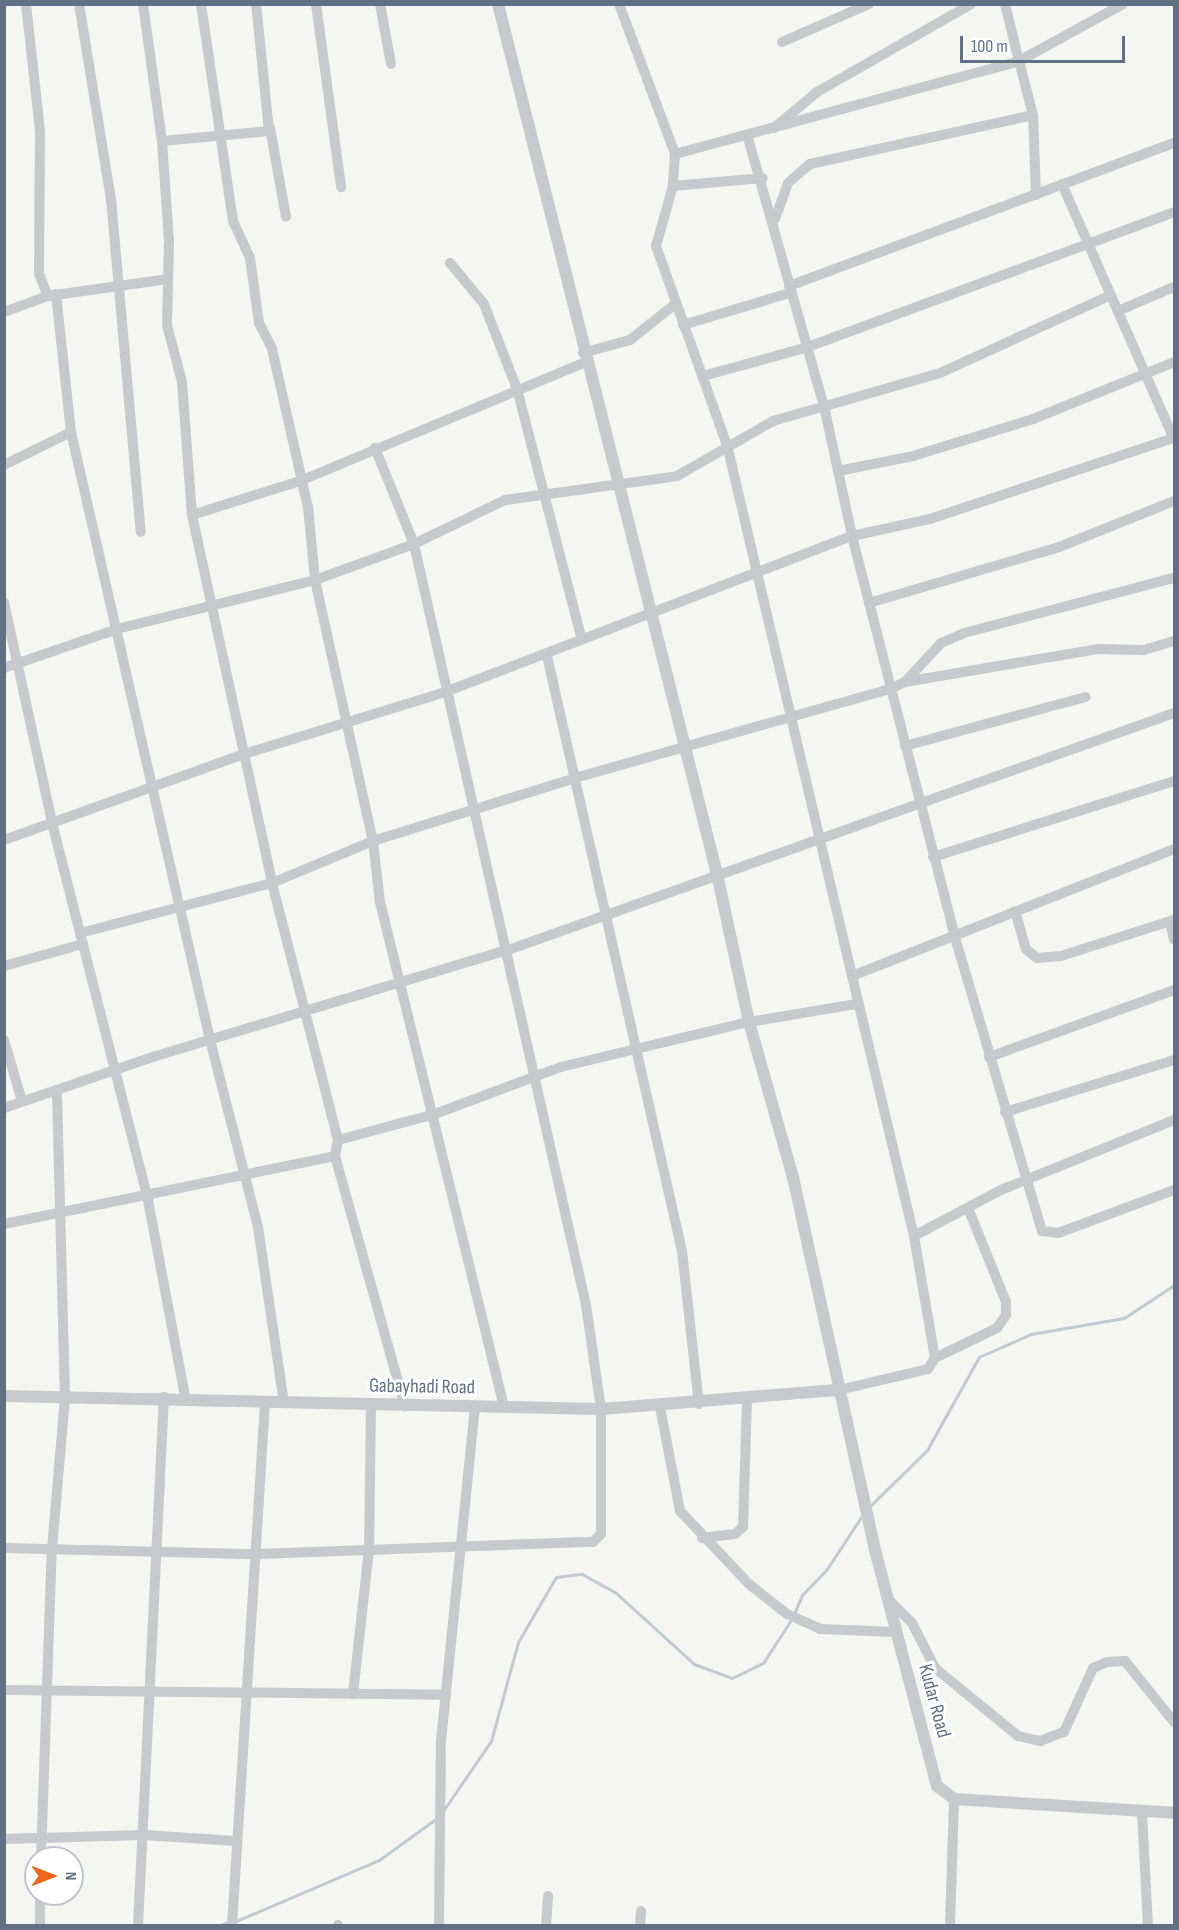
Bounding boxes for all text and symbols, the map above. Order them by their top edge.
scale bar [963,24,1128,62]
text: 100 m [971,36,1008,57]
street label: Gabayhadi Road [369,1374,475,1400]
street label: Kudar Road [913,1661,955,1741]
north arrow [24,1846,84,1906]
text: N [61,1872,80,1880]

